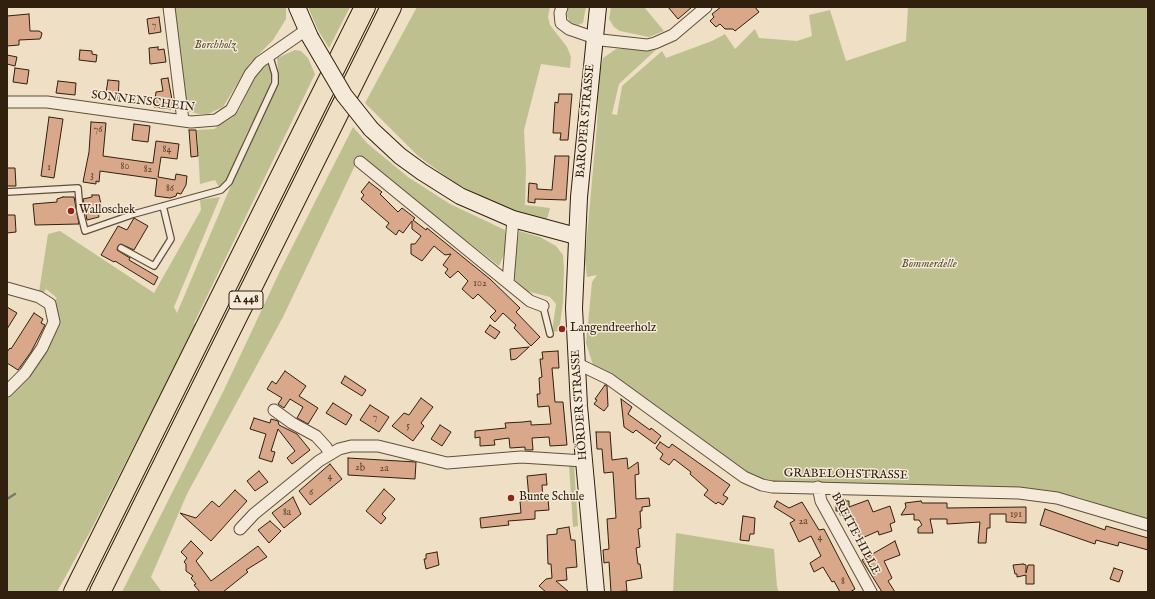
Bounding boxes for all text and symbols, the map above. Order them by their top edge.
house number: 7 [152,20,156,32]
park label: Borchholz [194,39,236,53]
street label: BAROPER STRASSE [574,63,598,179]
street label: SONNENSCHEIN [90,89,196,115]
house number: 76 [94,124,102,136]
house number: 84 [163,144,171,156]
house number: 80 [121,161,129,173]
house number: 1 [47,162,51,174]
house number: 82 [144,164,152,176]
house number: 3 [90,170,94,182]
house number: 86 [166,183,174,195]
place label: Walloschek [79,204,136,218]
marker: Walloschek [66,206,76,216]
park label: Bömmerdelle [901,258,957,272]
house number: 102 [473,278,487,290]
road number: A 448 [229,291,263,309]
place label: Langendreerholz [570,322,656,336]
marker: Langendreerholz [557,324,567,334]
street label: HÖRDER STRASSE [569,349,591,461]
house number: 7 [373,412,377,424]
house number: 5 [406,420,410,432]
house number: 2b [355,462,365,474]
house number: 2a [379,463,389,475]
street label: GRABELOHSTRASSE [784,467,908,483]
house number: 4 [328,471,332,483]
house number: 6 [309,487,313,499]
street label: BREITE HILLE [827,490,883,578]
place label: Bunte Schule [519,491,584,505]
marker: Bunte Schule [506,493,516,503]
house number: 8a [283,507,291,519]
house number: 191 [1010,509,1022,521]
house number: 2a [798,516,808,528]
house number: 4 [818,532,822,544]
house number: 8 [841,576,845,588]

